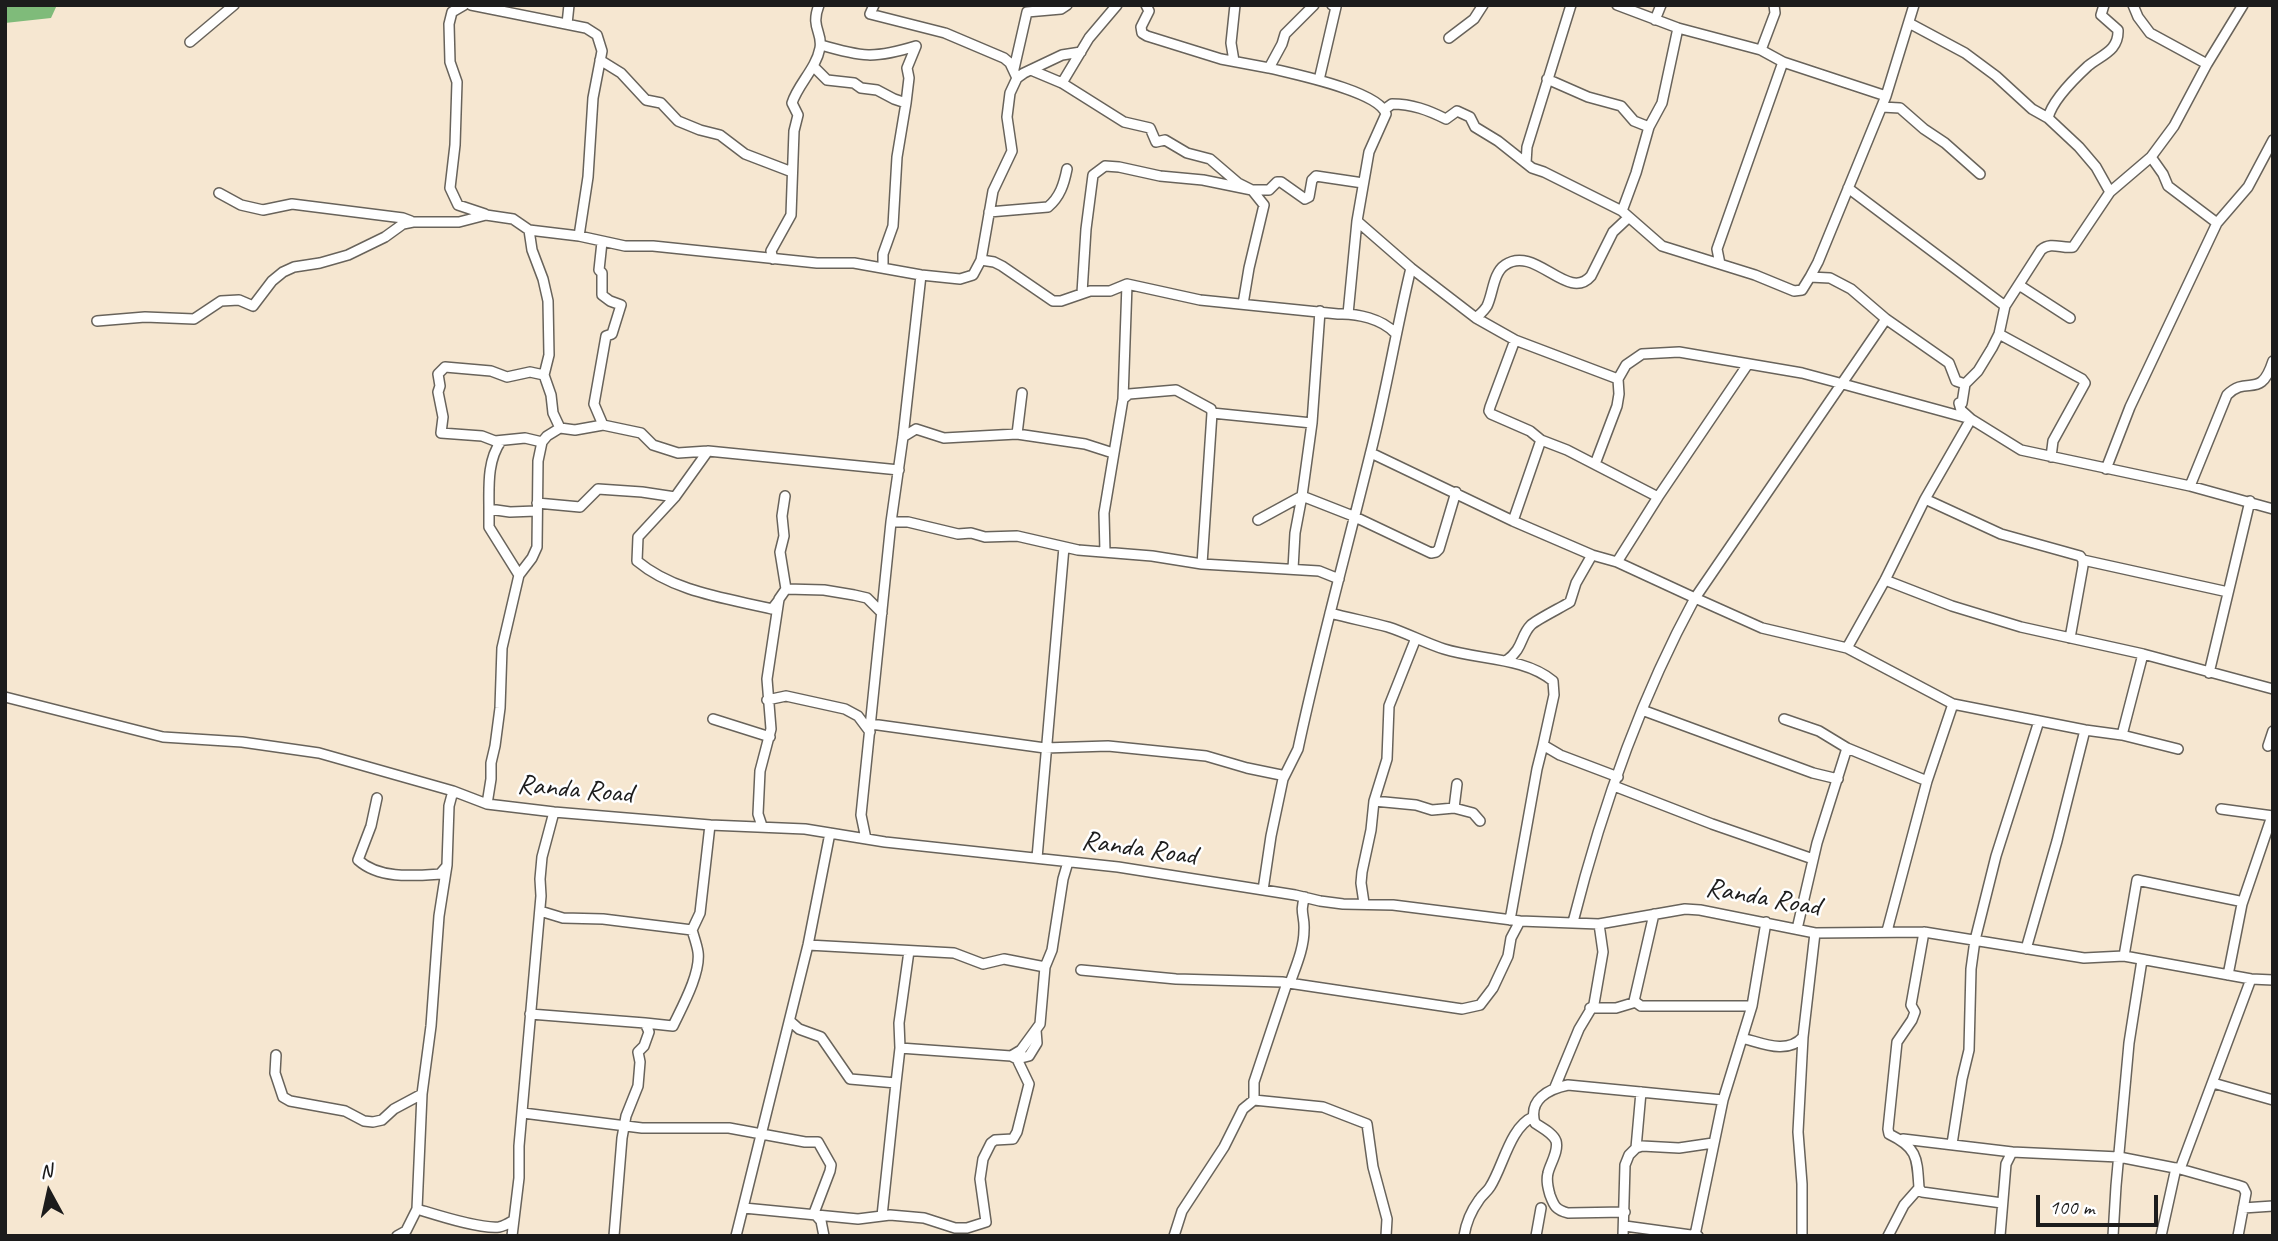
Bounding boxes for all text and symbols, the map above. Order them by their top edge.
street label: Randa Road [516,768,634,812]
street label: Randa Road [1079,824,1199,874]
street label: Randa Road [1703,871,1823,925]
north arrow [14,1157,84,1227]
text: N [39,1159,54,1184]
scale bar [2040,1182,2162,1226]
text: 100 m [2049,1194,2094,1220]

